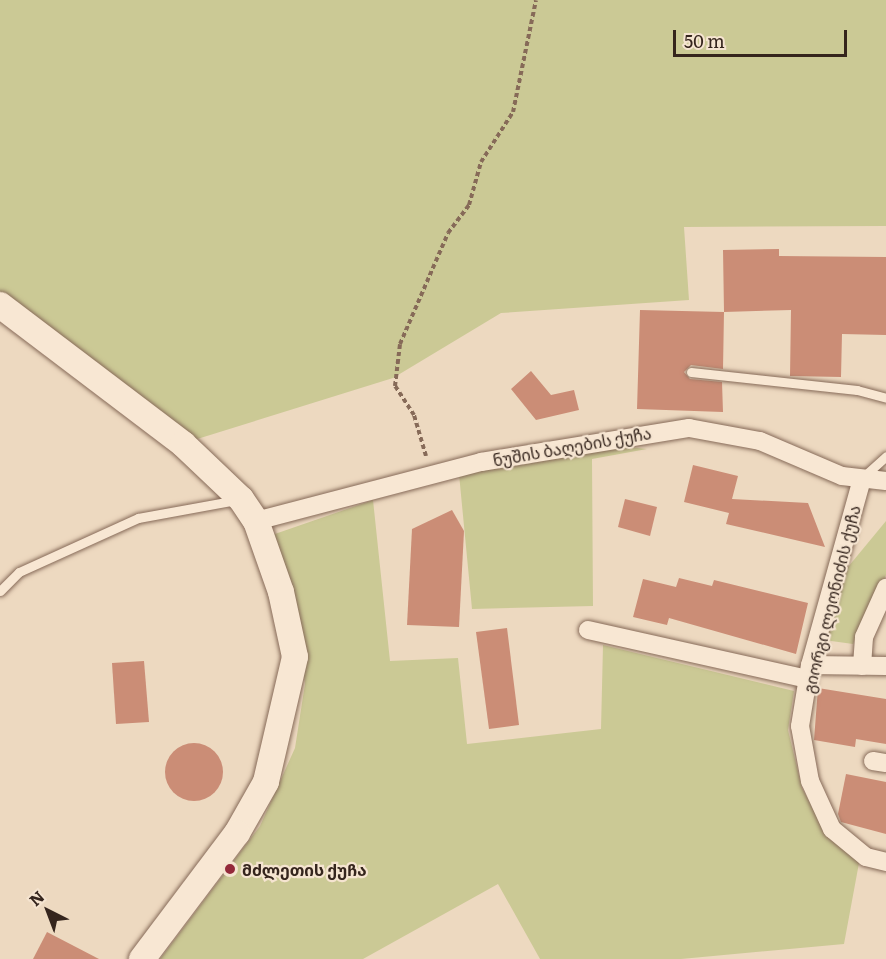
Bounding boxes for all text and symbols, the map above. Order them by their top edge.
scale bar [676,18,850,56]
text: 50 m [684,27,725,54]
street label: ნუშის ბაღების ქუჩა [491,423,653,469]
street label: გიორგი ლეონიძის ქუჩა [798,503,864,695]
place label: მძლეთის ქუჩა [242,859,367,879]
marker: მძლეთის ქუჩა [223,862,237,876]
north arrow [18,881,78,941]
text: N [23,884,49,911]

